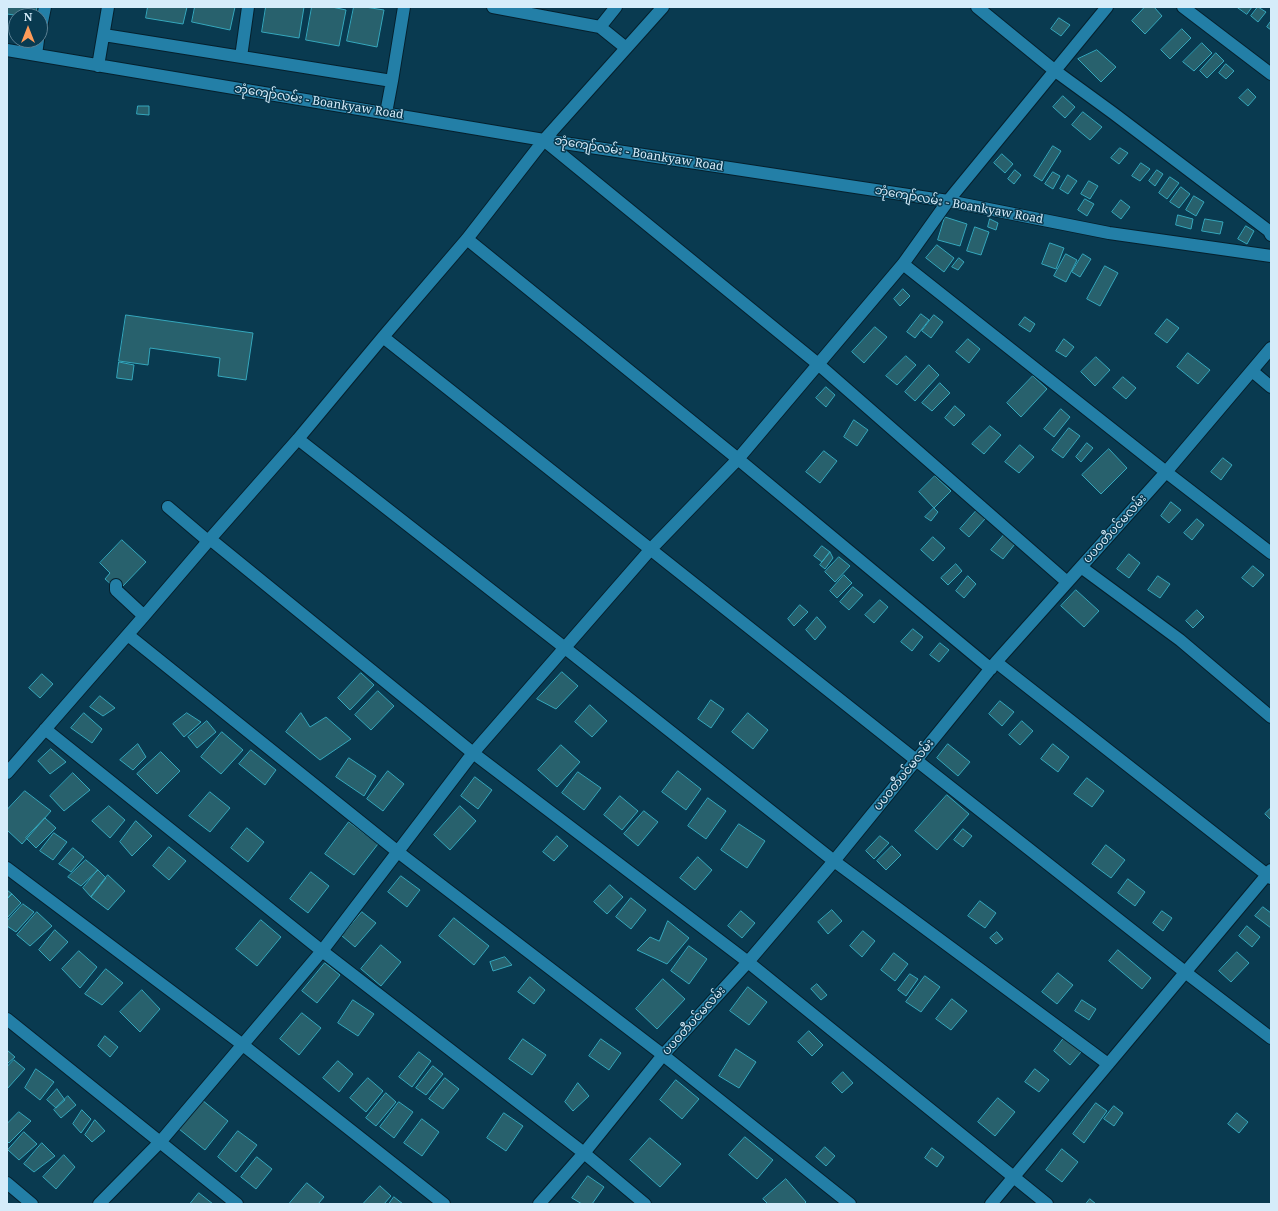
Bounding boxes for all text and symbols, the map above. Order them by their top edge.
north arrow [8,8,48,48]
text: N [24,9,32,24]
street label: ဘုံကျော်လမ်း - Boankyaw Road [233,82,405,122]
street label: ဘုံကျော်လမ်း - Boankyaw Road [553,134,725,174]
street label: ဘုံကျော်လမ်း - Boankyaw Road [874,183,1044,227]
street label: ပပဝတီပင်မလမ်း [1080,492,1150,566]
street label: ပပဝတီပင်မလမ်း [871,736,937,814]
street label: ပပဝတီပင်မလမ်း [659,984,729,1058]

